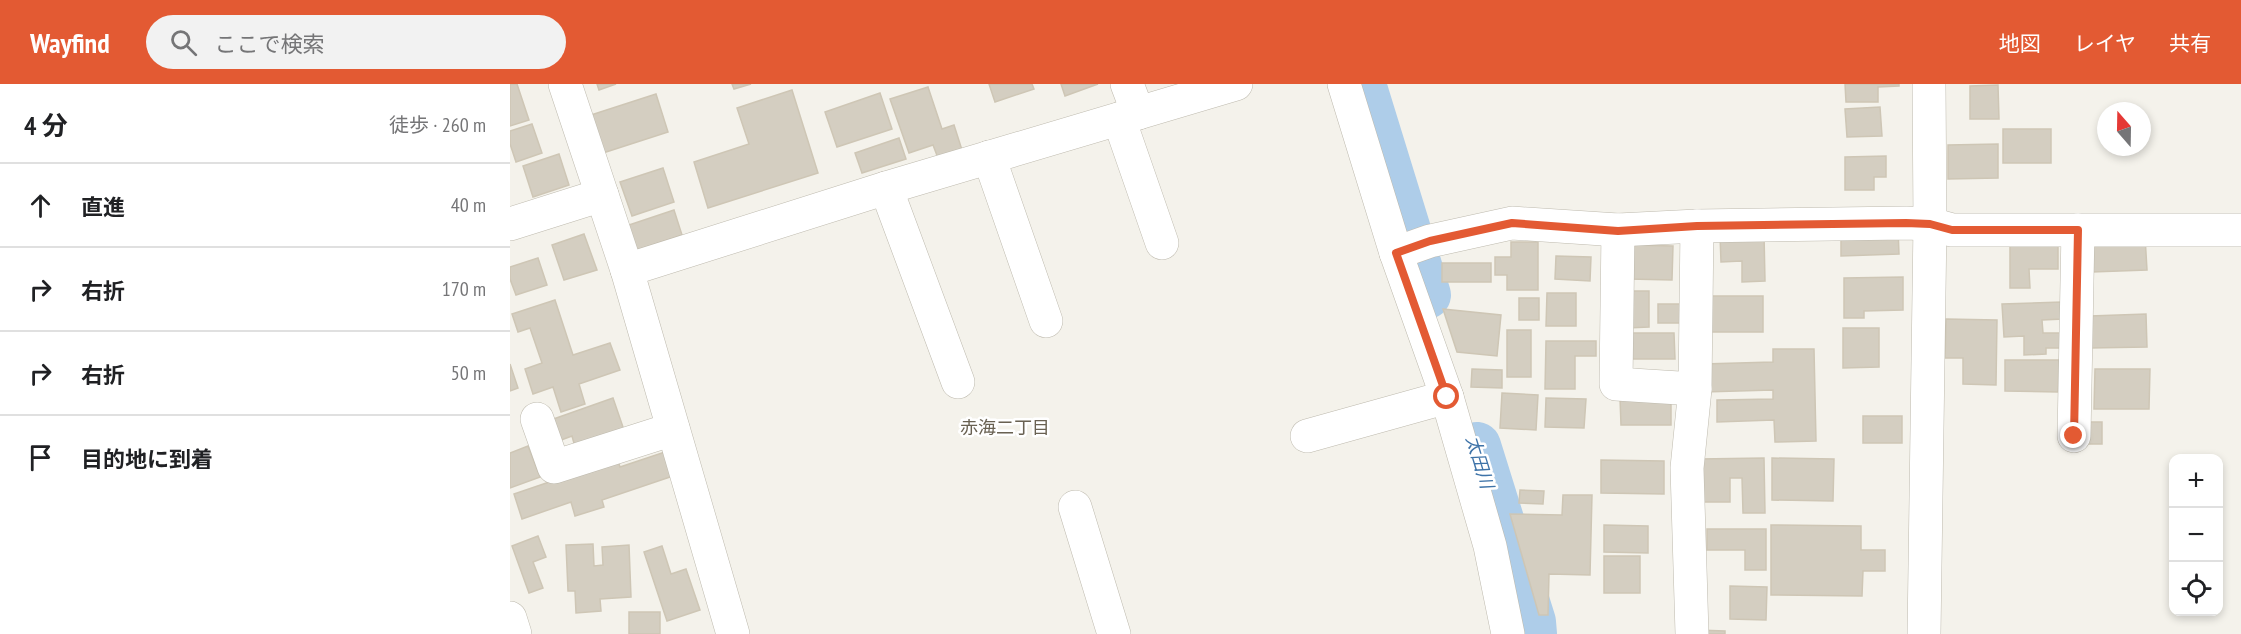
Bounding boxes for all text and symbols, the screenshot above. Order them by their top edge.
search box [146,15,566,69]
text: Wayfind [30,24,110,61]
icon: search [167,26,200,59]
text: ここで検索 [215,30,325,58]
text: 地図 [1999,30,2041,57]
text: レイヤ [2074,30,2136,57]
text: 共有 [2169,30,2211,57]
north arrow [2097,102,2151,156]
text: 4 分 [24,109,68,142]
text: 徒歩 · 260 m [389,112,486,138]
icon: ahead [24,189,57,222]
text: 40 m [451,192,486,218]
text: 直進 [81,193,125,221]
icon: right [24,273,57,306]
text: 170 m [442,276,486,302]
text: 右折 [81,277,125,305]
icon: right [24,357,57,390]
text: 50 m [451,360,486,386]
text: 右折 [81,361,125,389]
route start [1433,383,1459,409]
district label: 赤海二丁目 [960,416,1050,439]
route end [2060,422,2086,448]
water label: 太田川 [1461,433,1499,493]
icon: arrive [24,441,57,474]
text: 目的地に到着 [81,445,213,473]
map controls [2169,454,2223,616]
button: + [2169,454,2223,508]
button: − [2169,508,2223,562]
button: locate [2169,562,2223,616]

